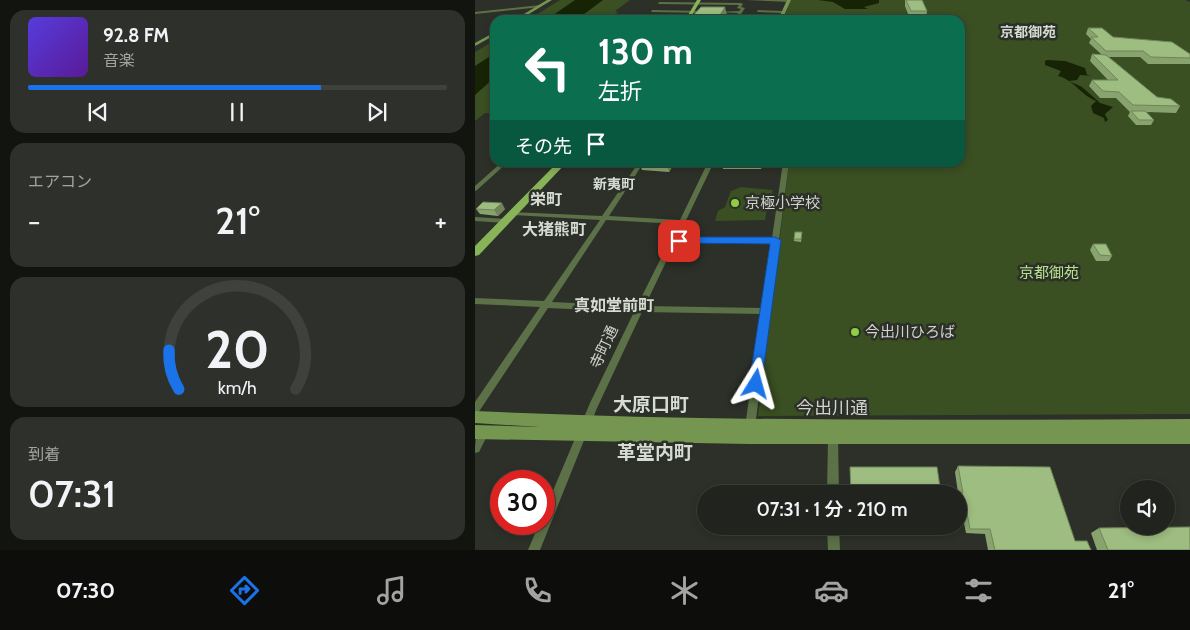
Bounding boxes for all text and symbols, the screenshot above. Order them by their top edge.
district label: 京都御苑 [1000,23,1056,41]
text: 92.8 FM [103,24,169,47]
text: 130 m [598,30,693,73]
icon: left [515,35,580,100]
text: 音楽 [103,51,135,70]
text: 左折 [598,78,642,105]
icon: previous [84,98,112,126]
icon: pause [223,98,251,126]
icon: next [363,98,391,126]
icon: arrive [582,130,610,158]
text: その先 [515,135,572,158]
text: エアコン [28,172,92,191]
district label: 新夷町 [593,175,635,193]
district label: 栄町 [530,190,562,209]
place label: 京極小学校 [745,194,820,212]
text: 21° [215,197,260,244]
marker: 京極小学校 [729,197,741,209]
text: − [28,204,40,238]
text: + [435,204,447,238]
district label: 大猪熊町 [522,220,586,239]
pin [658,220,700,262]
icon: arrive [665,227,693,255]
park label: 京都御苑 [1019,264,1079,282]
district label: 真如堂前町 [574,296,654,315]
text: 20 [205,318,270,381]
street label: 寺町通 [586,323,622,371]
place label: 今出川ひろば [865,323,955,341]
marker: 今出川ひろば [849,326,861,338]
position arrow [729,357,781,409]
text: km/h [218,377,257,398]
district label: 大原口町 [613,393,689,416]
street label: 今出川通 [796,397,868,419]
district label: 革堂内町 [617,441,693,464]
text: 到着 [28,445,60,464]
text: 07:31 [28,470,116,517]
speed limit sign: 30 [490,470,555,535]
map controls [1120,480,1175,535]
button: sound [1120,480,1175,535]
text: 07:31 · 1 分 · 210 m [757,498,907,521]
icon: directions [227,573,262,608]
icon: music [374,573,409,608]
icon: phone [520,573,555,608]
icon: climate [667,573,702,608]
icon: car [814,573,849,608]
icon: filters [961,573,996,608]
text: 07:30 [56,577,115,604]
text: 21° [1108,577,1134,604]

